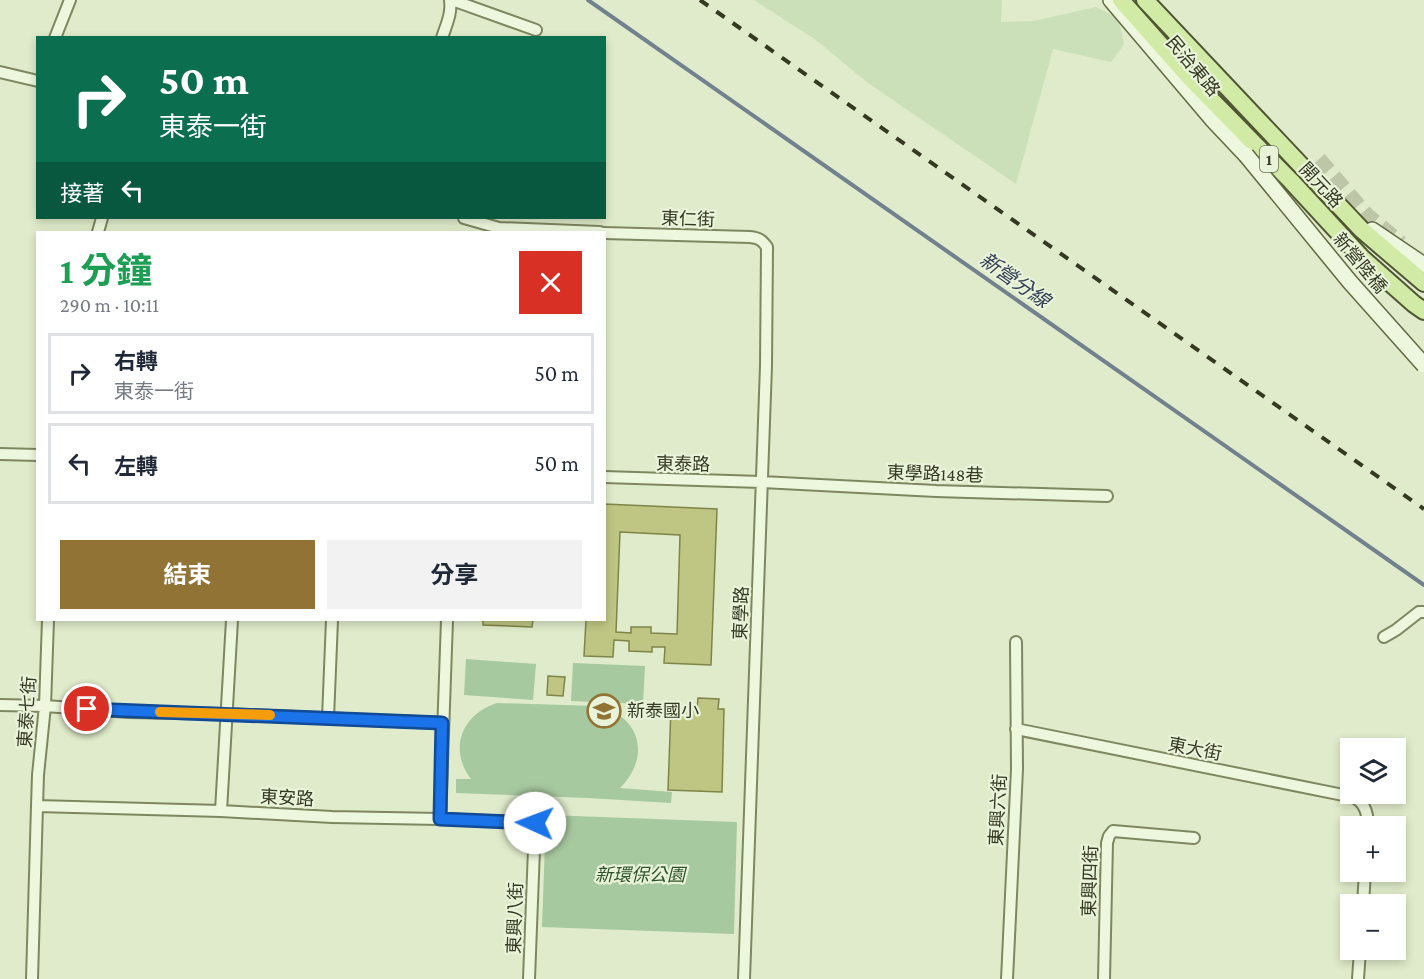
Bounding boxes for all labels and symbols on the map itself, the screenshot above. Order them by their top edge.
street label: 民治東路 [1162,32,1224,100]
road number: 1 [1260,146,1278,172]
street label: 開元路 [1295,158,1347,212]
street label: 東仁街 [661,208,715,230]
street label: 新營陸橋 [1329,229,1391,297]
water label: 新營分線 [976,248,1056,313]
street label: 東泰路 [656,454,710,474]
street label: 東學路148巷 [886,462,984,486]
street label: 東學路 [730,586,752,640]
street label: 東泰七街 [15,675,39,749]
pin [61,683,112,734]
school or university icon: 新泰國小 [586,693,622,729]
place label: 新泰國小 [627,701,699,721]
street label: 東大街 [1167,734,1223,764]
street label: 東興六街 [986,774,1010,846]
street label: 東安路 [260,787,314,809]
position arrow [503,791,567,855]
street label: 東興四街 [1079,845,1101,917]
park label: 新環保公園 [595,865,688,885]
street label: 東興八街 [504,882,526,954]

